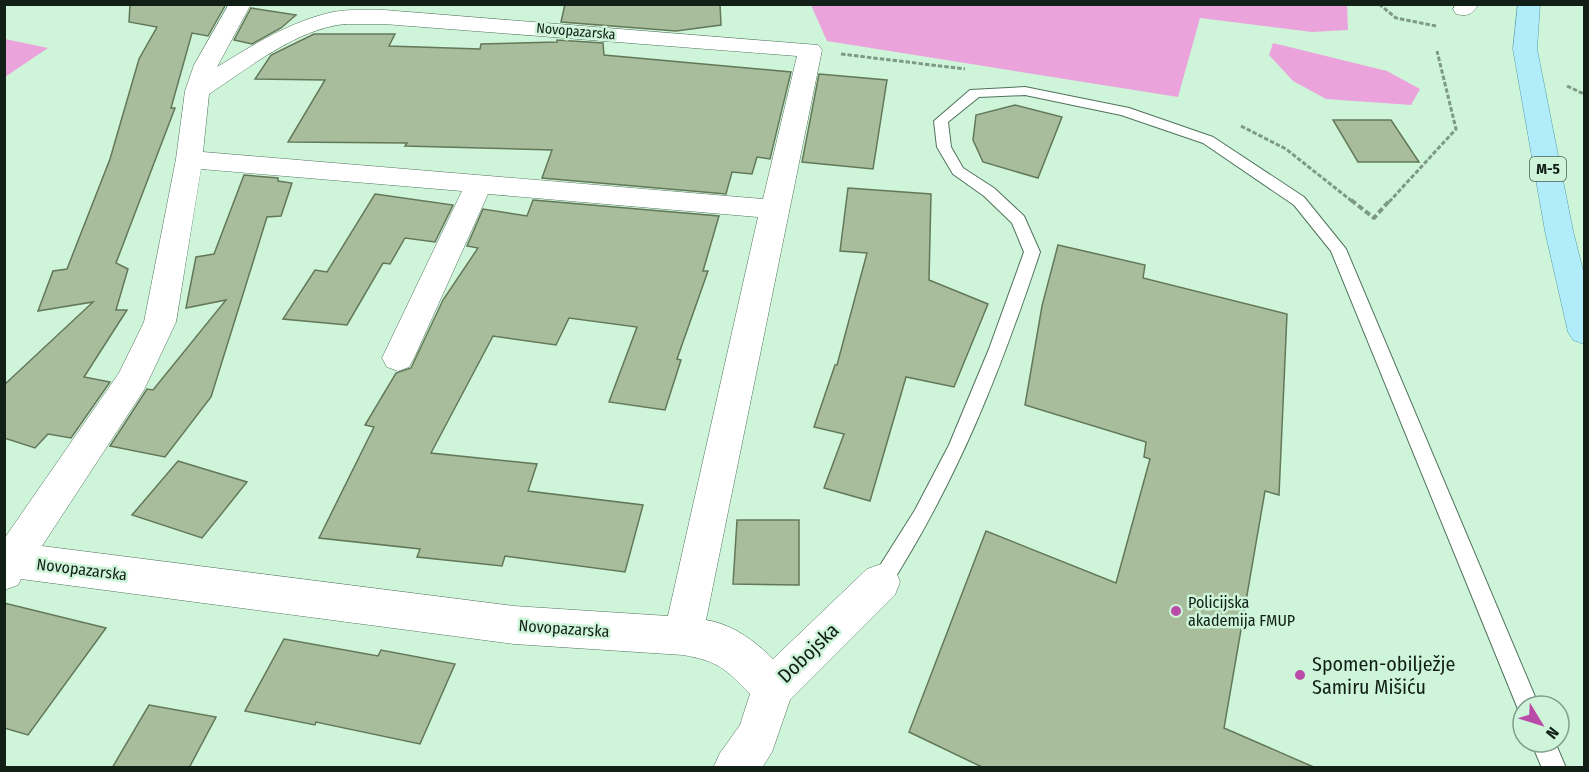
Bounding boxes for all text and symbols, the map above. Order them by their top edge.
street label: Novopazarska [536,20,616,43]
road number: M-5 [1530,157,1566,181]
street label: Novopazarska [36,555,128,584]
place label: Policijska akademija FMUP [1188,593,1295,630]
marker: Policijska akademija FMUP [1169,604,1183,618]
street label: Novopazarska [518,616,610,641]
street label: Dobojska [772,618,844,688]
place label: Spomen-obilježje Samiru Mišiću [1312,652,1455,699]
marker: Spomen-obilježje Samiru Mišiću [1293,668,1307,682]
north arrow [1511,694,1571,754]
text: N [1542,723,1563,743]

